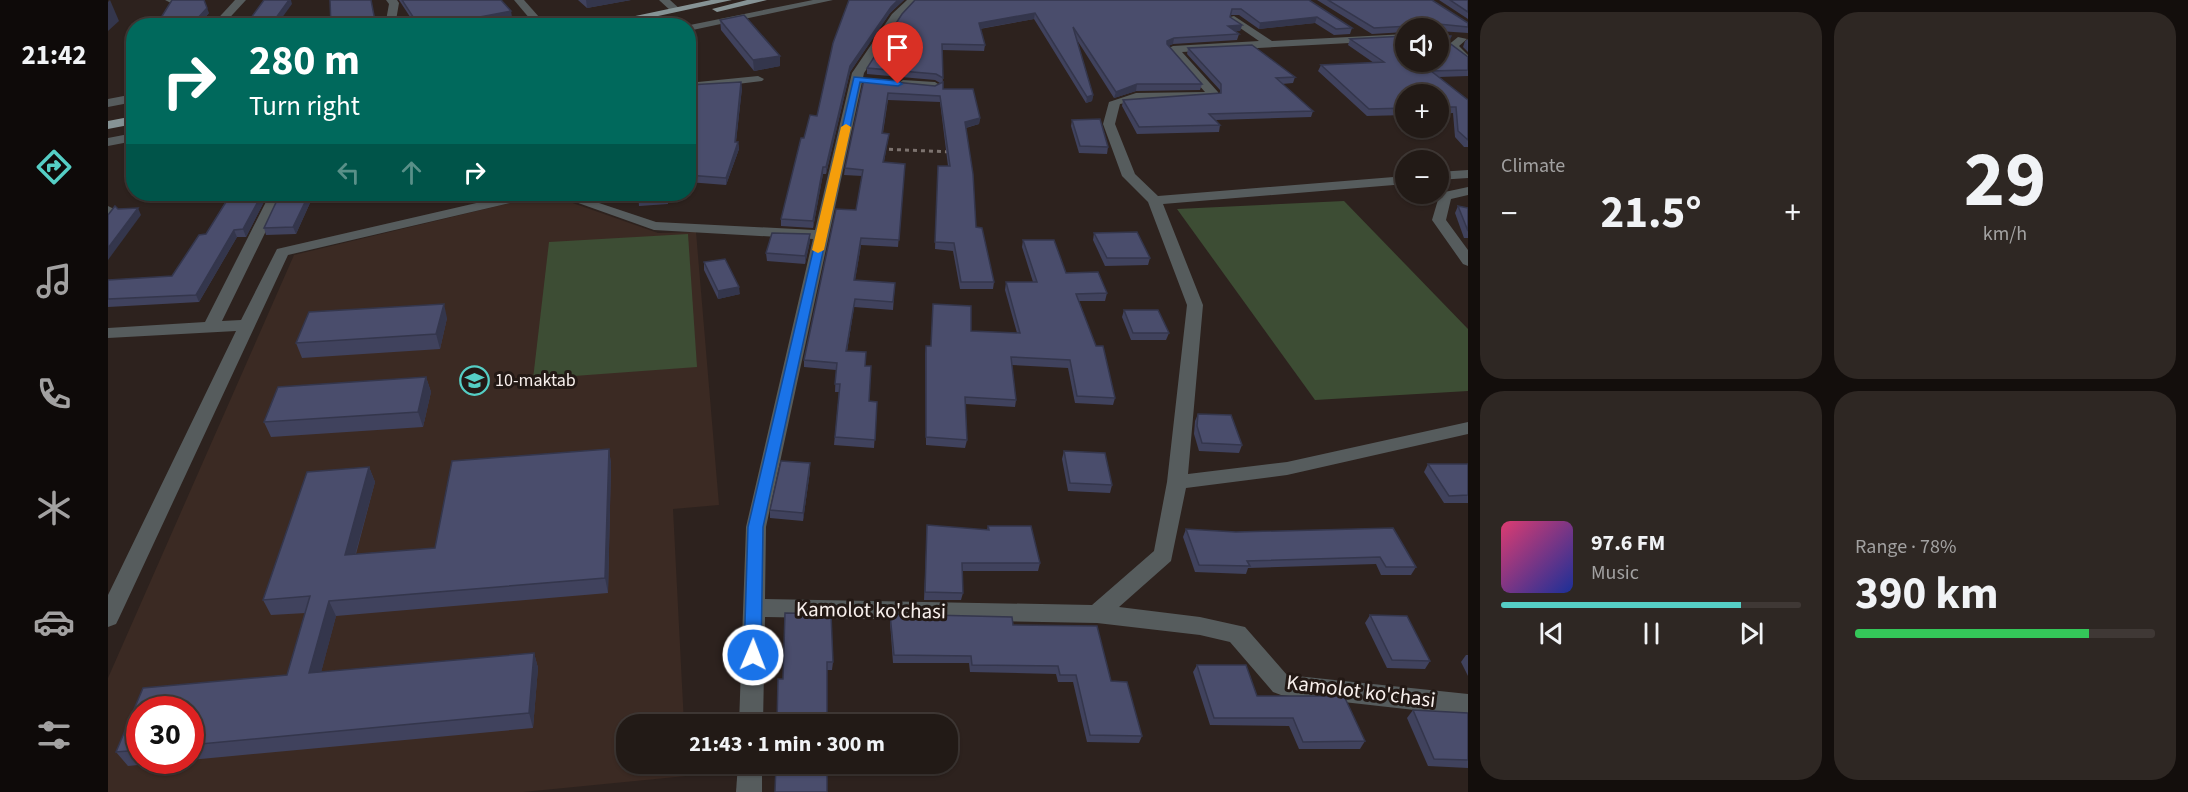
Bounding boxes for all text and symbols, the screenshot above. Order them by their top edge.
map controls [1395,18,1449,204]
button: sound [1395,18,1449,72]
pin [872,22,923,84]
text: 280 m [249,31,360,91]
icon: arrive [881,31,914,64]
text: 21:42 [21,36,87,75]
icon: right [150,42,228,120]
button: + [1395,84,1449,138]
text: Turn right [249,87,360,126]
text: 29 [1964,125,2046,236]
icon: directions [33,146,75,188]
button: − [1395,150,1449,204]
text: Climate [1501,152,1565,180]
icon: left [332,156,365,189]
icon: ahead [395,156,428,189]
icon: right [458,156,491,189]
text: 21.5° [1600,181,1702,245]
text: − [1501,190,1517,237]
text: + [1785,190,1801,237]
text: km/h [1983,220,2027,248]
icon: music [33,260,75,302]
school or university icon: 10-maktab [458,364,490,396]
place label: 10-maktab [495,368,576,393]
icon: phone [33,373,75,415]
icon: climate [33,487,75,529]
text: 97.6 FM [1591,527,1665,559]
text: Range · 78% [1855,533,1956,561]
text: Music [1591,559,1639,587]
text: 390 km [1855,562,1999,626]
street label: Kamolot ko'chasi [796,594,946,626]
icon: car [33,601,75,643]
icon: previous [1535,617,1568,650]
icon: pause [1635,617,1668,650]
icon: next [1735,617,1768,650]
position arrow [721,623,785,687]
street label: Kamolot ko'chasi [1285,667,1437,715]
speed limit sign: 30 [126,696,204,774]
icon: filters [33,714,75,756]
text: 21:43 · 1 min · 300 m [689,728,885,760]

